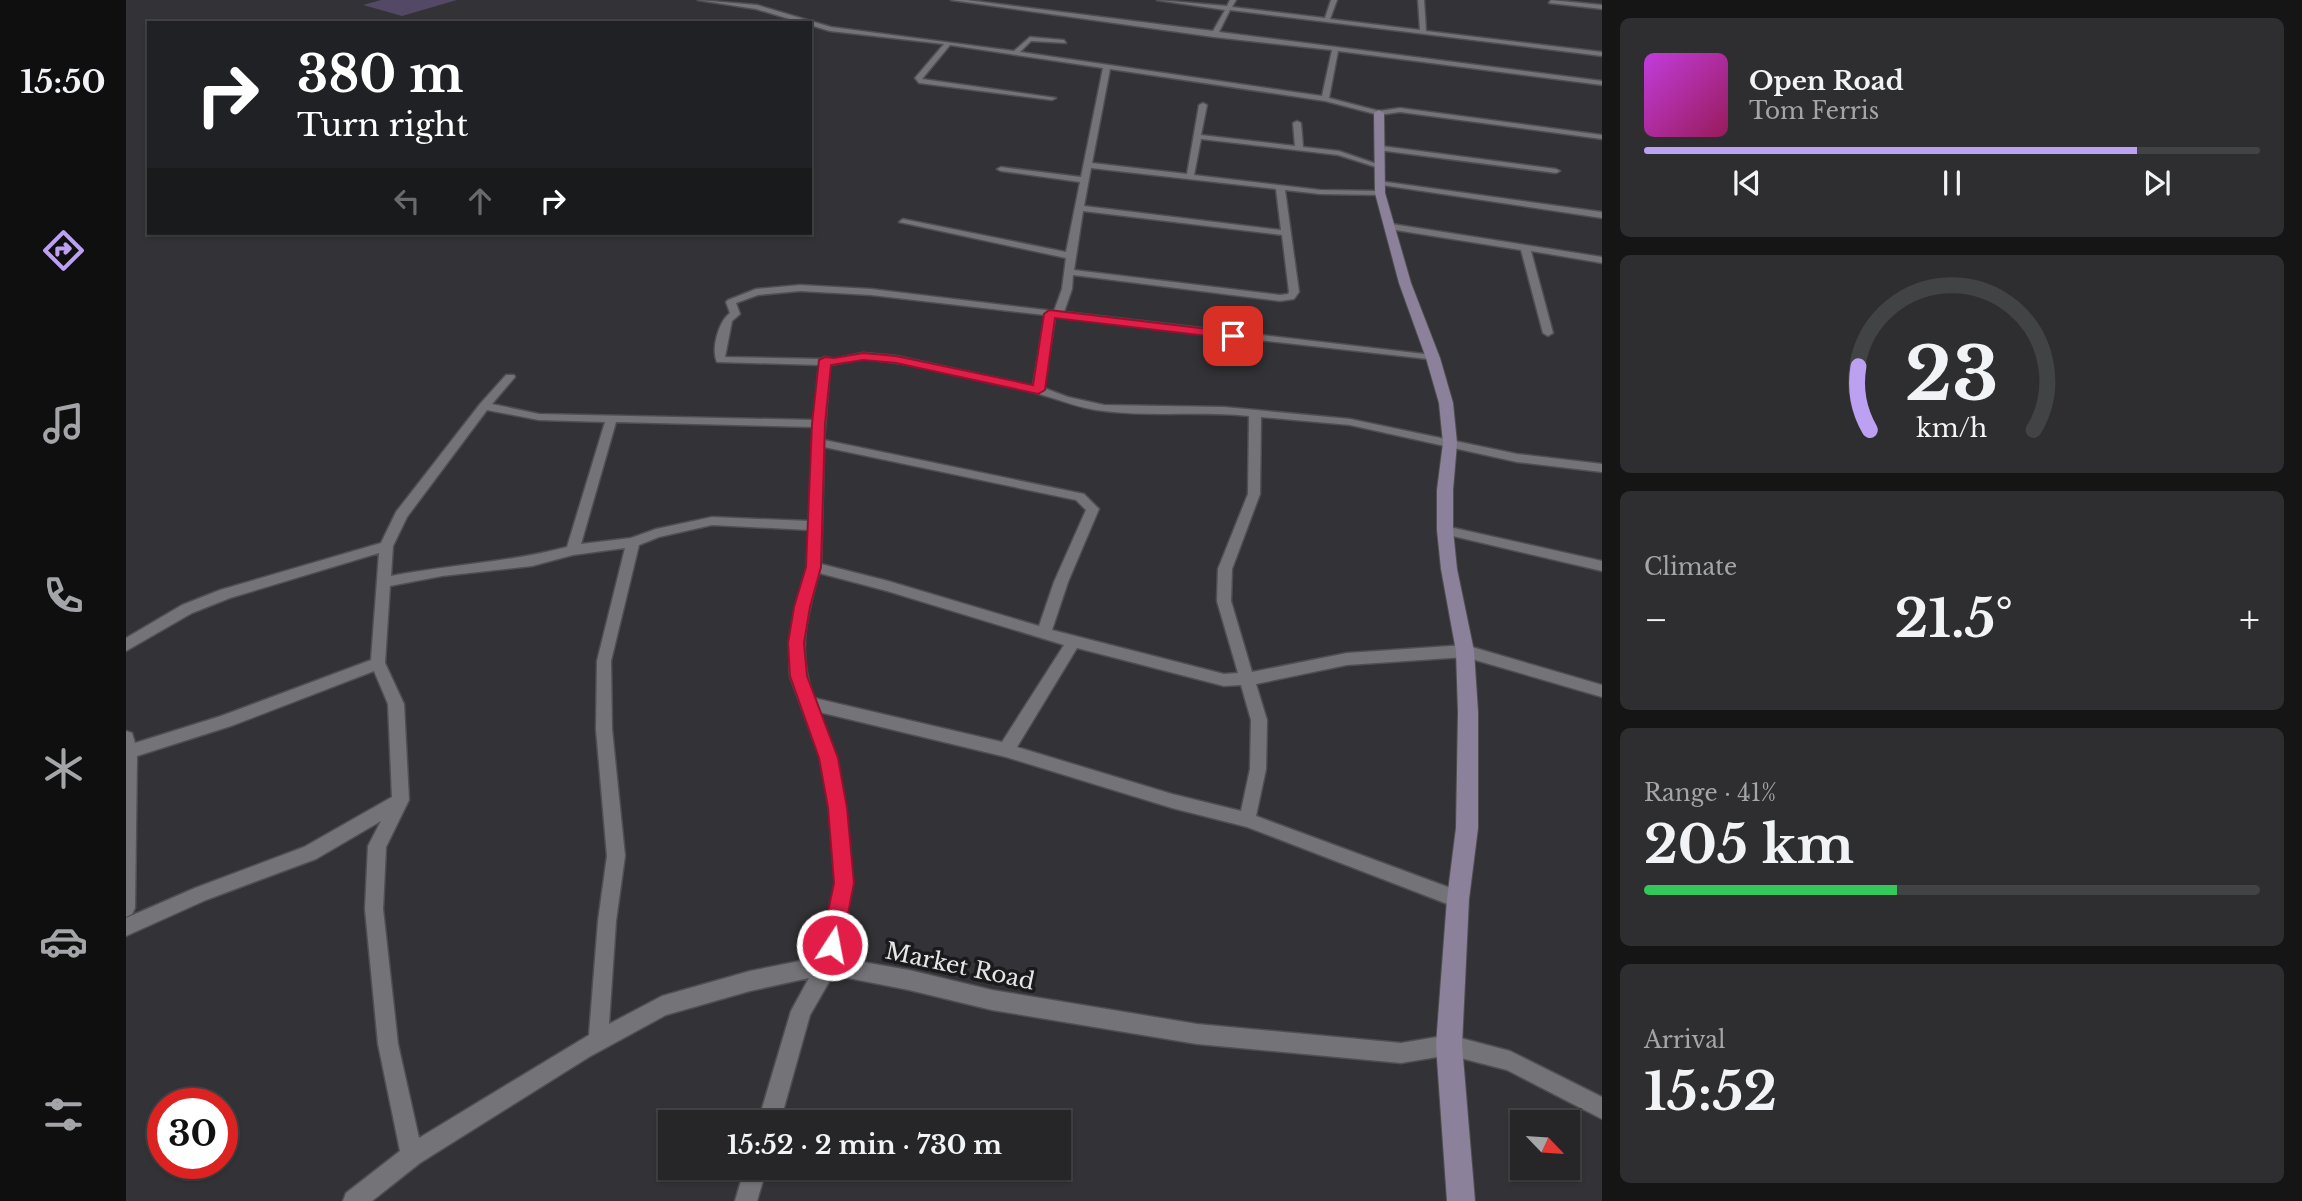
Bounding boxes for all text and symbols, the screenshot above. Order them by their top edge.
text: 380 m [297,44,464,105]
icon: right [182,49,273,140]
text: 15:50 [20,62,106,102]
text: Open Road [1749,65,1904,97]
text: Tom Ferris [1749,97,1879,125]
text: Turn right [297,105,468,145]
icon: previous [1728,164,1766,202]
icon: pause [1933,164,1971,202]
icon: next [2138,164,2176,202]
icon: left [388,182,426,220]
icon: ahead [461,182,499,220]
icon: right [534,182,572,220]
icon: directions [39,226,88,275]
pin [1203,306,1263,366]
icon: arrive [1214,317,1252,355]
text: 23 [1905,329,1999,420]
icon: music [39,399,88,448]
text: km/h [1917,413,1987,444]
text: Climate [1644,553,1737,581]
icon: phone [39,571,88,620]
text: 21.5° [1894,587,2013,651]
text: − [1644,596,1668,643]
text: + [2239,596,2260,643]
icon: climate [39,744,88,793]
text: Range · 41% [1644,779,1776,807]
text: 205 km [1644,813,1854,877]
position arrow [795,908,869,982]
icon: car [39,917,88,966]
street label: Market Road [883,937,1037,995]
text: Arrival [1644,1026,1725,1054]
text: 15:52 [1644,1060,1777,1124]
speed limit sign: 30 [147,1088,238,1179]
icon: filters [39,1090,88,1139]
north arrow [1510,1110,1580,1180]
map controls [1510,1110,1580,1180]
text: 15:52 · 2 min · 730 m [727,1129,1002,1161]

